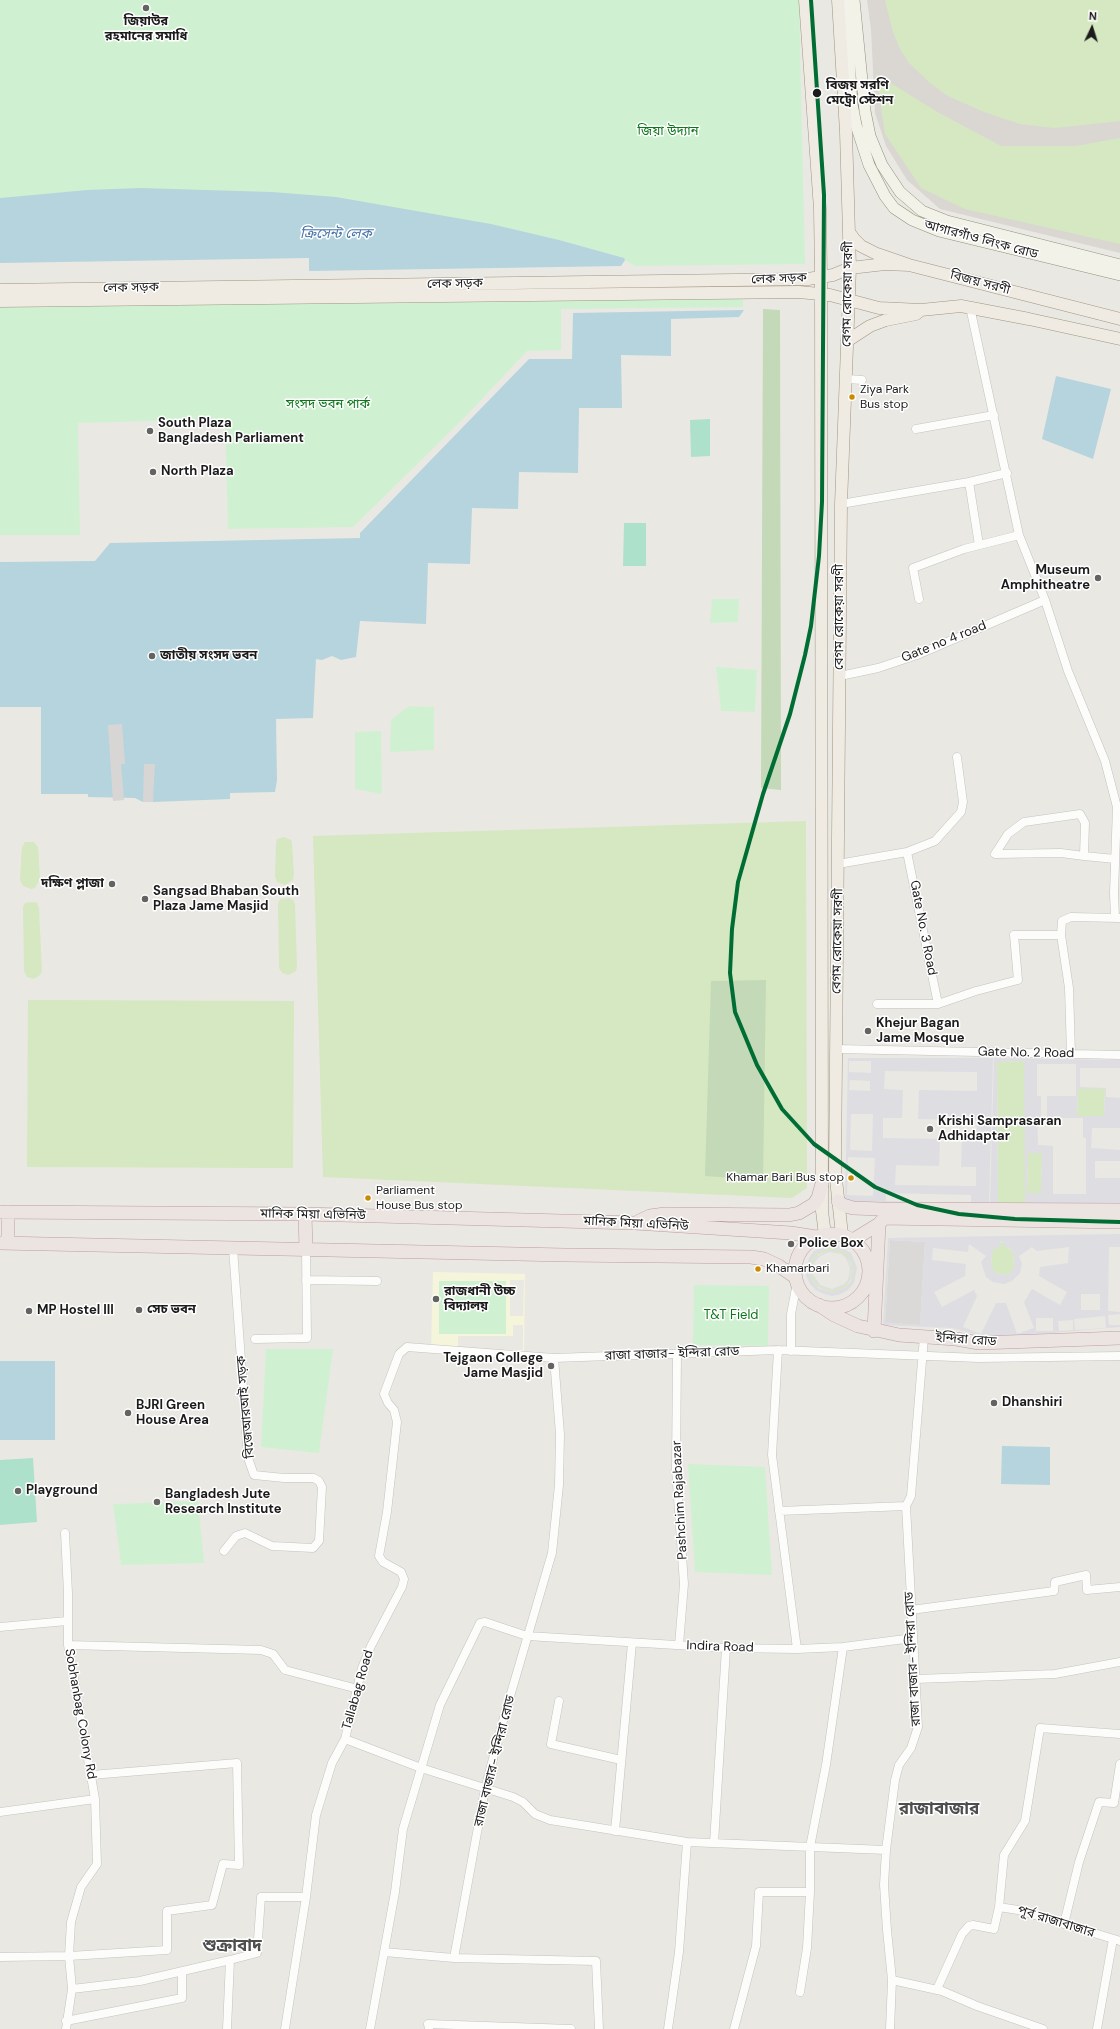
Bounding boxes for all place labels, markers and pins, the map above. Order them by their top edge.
marker: জিয়াউর রহমানের সমাধি [141,3,151,13]
place label: জিয়াউর রহমানের সমাধি [105,14,187,45]
place label: বিজয় সরণি মেট্রো স্টেশন [826,78,893,109]
marker: বিজয় সরণি মেট্রো স্টেশন [811,87,823,99]
place label: Ziya Park Bus stop [860,383,909,411]
marker: Ziya Park Bus stop [847,392,857,402]
place label: South Plaza Bangladesh Parliament [158,416,304,447]
marker: South Plaza Bangladesh Parliament [145,426,155,436]
place label: North Plaza [161,464,234,480]
marker: North Plaza [148,467,158,477]
place label: Museum Amphitheatre [1001,563,1090,594]
marker: Museum Amphitheatre [1093,573,1103,583]
place label: জাতীয় সংসদ ভবন [160,648,257,664]
marker: জাতীয় সংসদ ভবন [147,651,157,661]
place label: দক্ষিণ প্লাজা [41,876,104,892]
marker: দক্ষিণ প্লাজা [107,879,117,889]
place label: Sangsad Bhaban South Plaza Jame Masjid [153,884,299,915]
marker: Sangsad Bhaban South Plaza Jame Masjid [140,894,150,904]
place label: Khejur Bagan Jame Mosque [876,1016,964,1047]
marker: Khejur Bagan Jame Mosque [863,1026,873,1036]
place label: Krishi Samprasaran Adhidaptar [938,1114,1062,1145]
marker: Krishi Samprasaran Adhidaptar [925,1124,935,1134]
place label: Khamar Bari Bus stop [726,1171,844,1185]
marker: Khamar Bari Bus stop [846,1173,856,1183]
place label: Parliament House Bus stop [376,1184,462,1212]
marker: Parliament House Bus stop [363,1193,373,1203]
place label: Police Box [799,1236,864,1252]
marker: Police Box [786,1239,796,1249]
place label: Khamarbari [766,1262,829,1276]
marker: Khamarbari [753,1264,763,1274]
place label: রাজধানী উচ্চ বিদ্যালয় [444,1284,515,1315]
marker: রাজধানী উচ্চ বিদ্যালয় [431,1294,441,1304]
place label: সেচ ভবন [147,1302,196,1318]
place label: MP Hostel III [37,1303,114,1319]
marker: সেচ ভবন [134,1305,144,1315]
marker: MP Hostel III [24,1306,34,1316]
place label: Tejgaon College Jame Masjid [443,1351,543,1382]
marker: Tejgaon College Jame Masjid [546,1361,556,1371]
place label: Dhanshiri [1002,1395,1062,1411]
place label: BJRI Green House Area [136,1398,209,1429]
marker: Dhanshiri [989,1398,999,1408]
marker: BJRI Green House Area [123,1408,133,1418]
place label: Playground [26,1483,98,1499]
marker: Playground [13,1486,23,1496]
place label: Bangladesh Jute Research Institute [165,1487,282,1518]
marker: Bangladesh Jute Research Institute [152,1497,162,1507]

